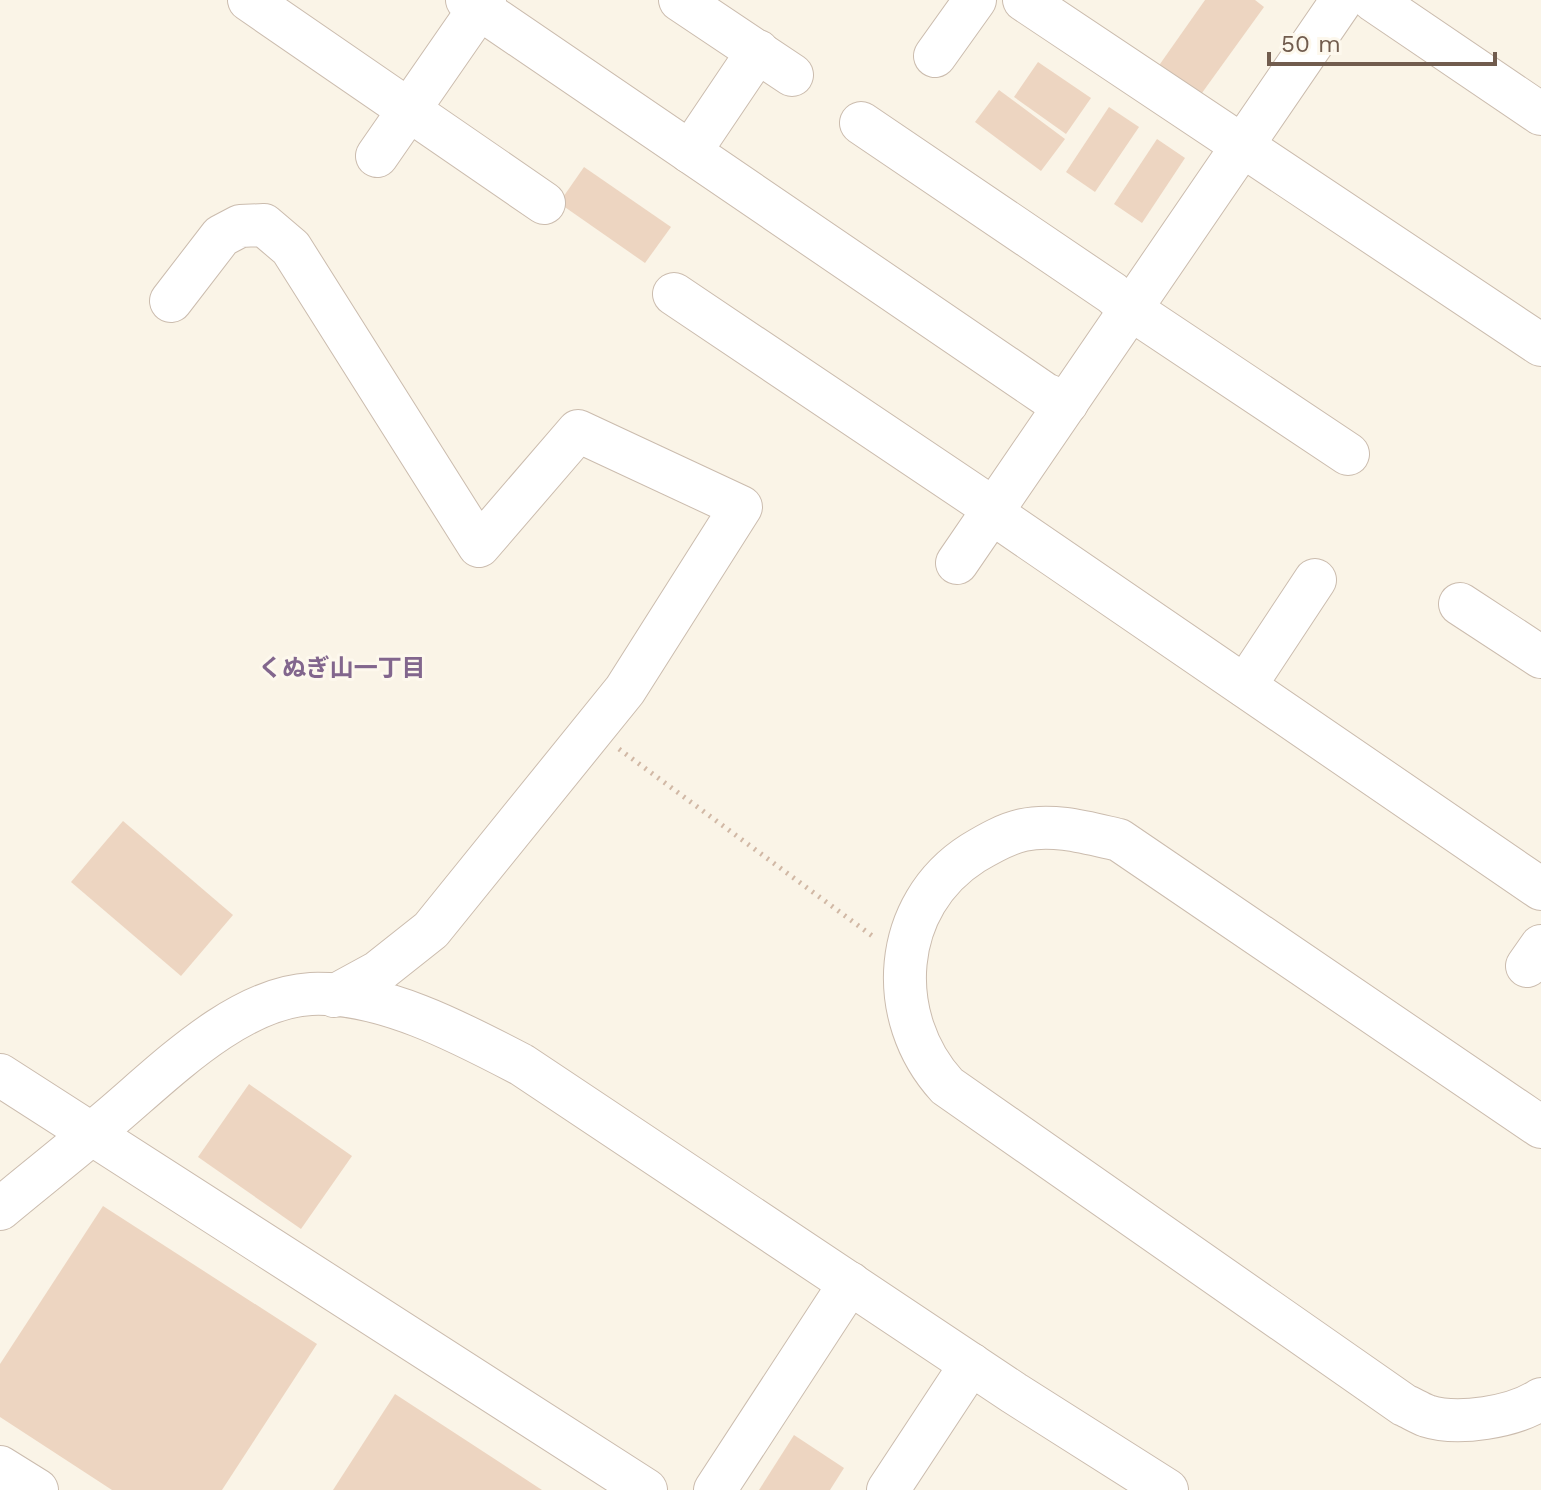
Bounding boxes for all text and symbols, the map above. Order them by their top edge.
scale bar [1269,16,1495,66]
text: 50 m [1281,30,1341,58]
district label: くぬぎ山一丁目 [258,654,426,682]

